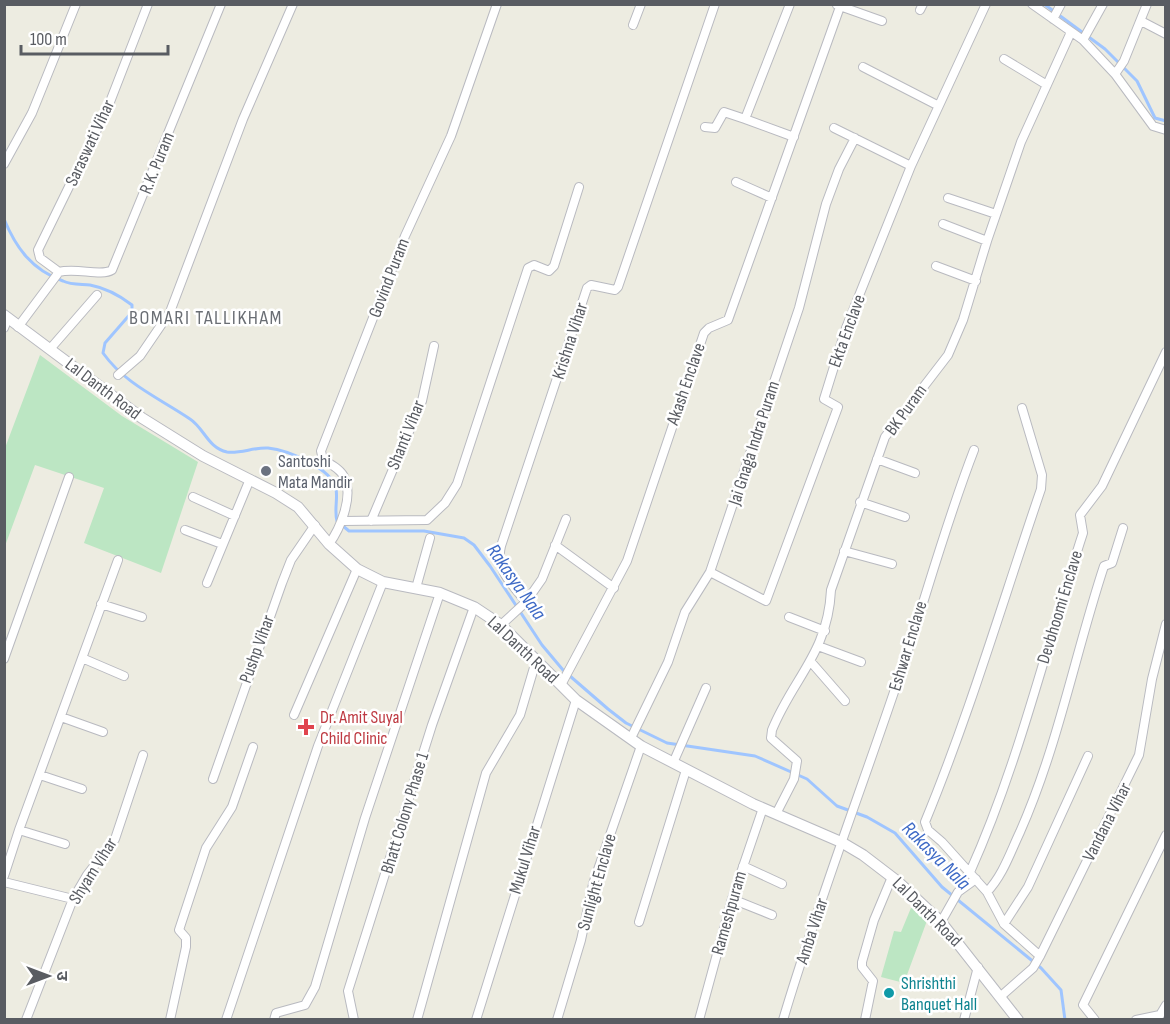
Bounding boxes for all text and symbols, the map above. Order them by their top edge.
scale bar [21,18,168,56]
text: 100 m [30,29,67,50]
street label: Saraswati Vihar [61,97,119,189]
street label: R.K. Puram [135,129,179,197]
street label: Govind Puram [364,235,414,321]
street label: Ekta Enclave [824,292,870,370]
street label: Krishna Vihar [548,300,592,382]
district label: BOMARI TALLIKHAM [129,306,283,330]
street label: Akash Enclave [662,340,710,429]
street label: Lal Danth Road [61,354,145,424]
street label: Jai Gnaga Indra Puram [724,378,784,509]
street label: BK Puram [881,381,931,439]
street label: Shanti Vihar [383,397,429,473]
place label: Santoshi Mata Mandir [278,451,352,493]
marker: Santoshi Mata Mandir [259,464,273,478]
water label: Rakasya Nala [481,539,551,625]
street label: Devbhoomi Enclave [1033,548,1087,666]
street label: Eshwar Enclave [884,598,932,694]
street label: Pushp Vihar [235,612,279,686]
street label: Lal Danth Road [483,612,563,688]
place label: Dr. Amit Suyal Child Clinic [320,707,403,749]
marker: Dr. Amit Suyal Child Clinic [297,718,315,736]
street label: Bhatt Colony Phase 1 [377,749,434,876]
street label: Vandana Vihar [1078,779,1136,865]
water label: Rakasya Nala [897,817,975,895]
street label: Mukul Vihar [505,823,545,897]
street label: Sunlight Enclave [573,831,621,933]
street label: Shyam Vihar [64,834,122,908]
street label: Rameshpuram [707,869,751,957]
street label: Lal Danth Road [888,873,966,951]
street label: Amba Vihar [791,895,833,968]
north arrow [18,946,78,1006]
text: उ [52,971,71,981]
place label: Shrishthi Banquet Hall [901,973,977,1015]
marker: Shrishthi Banquet Hall [882,986,896,1000]

